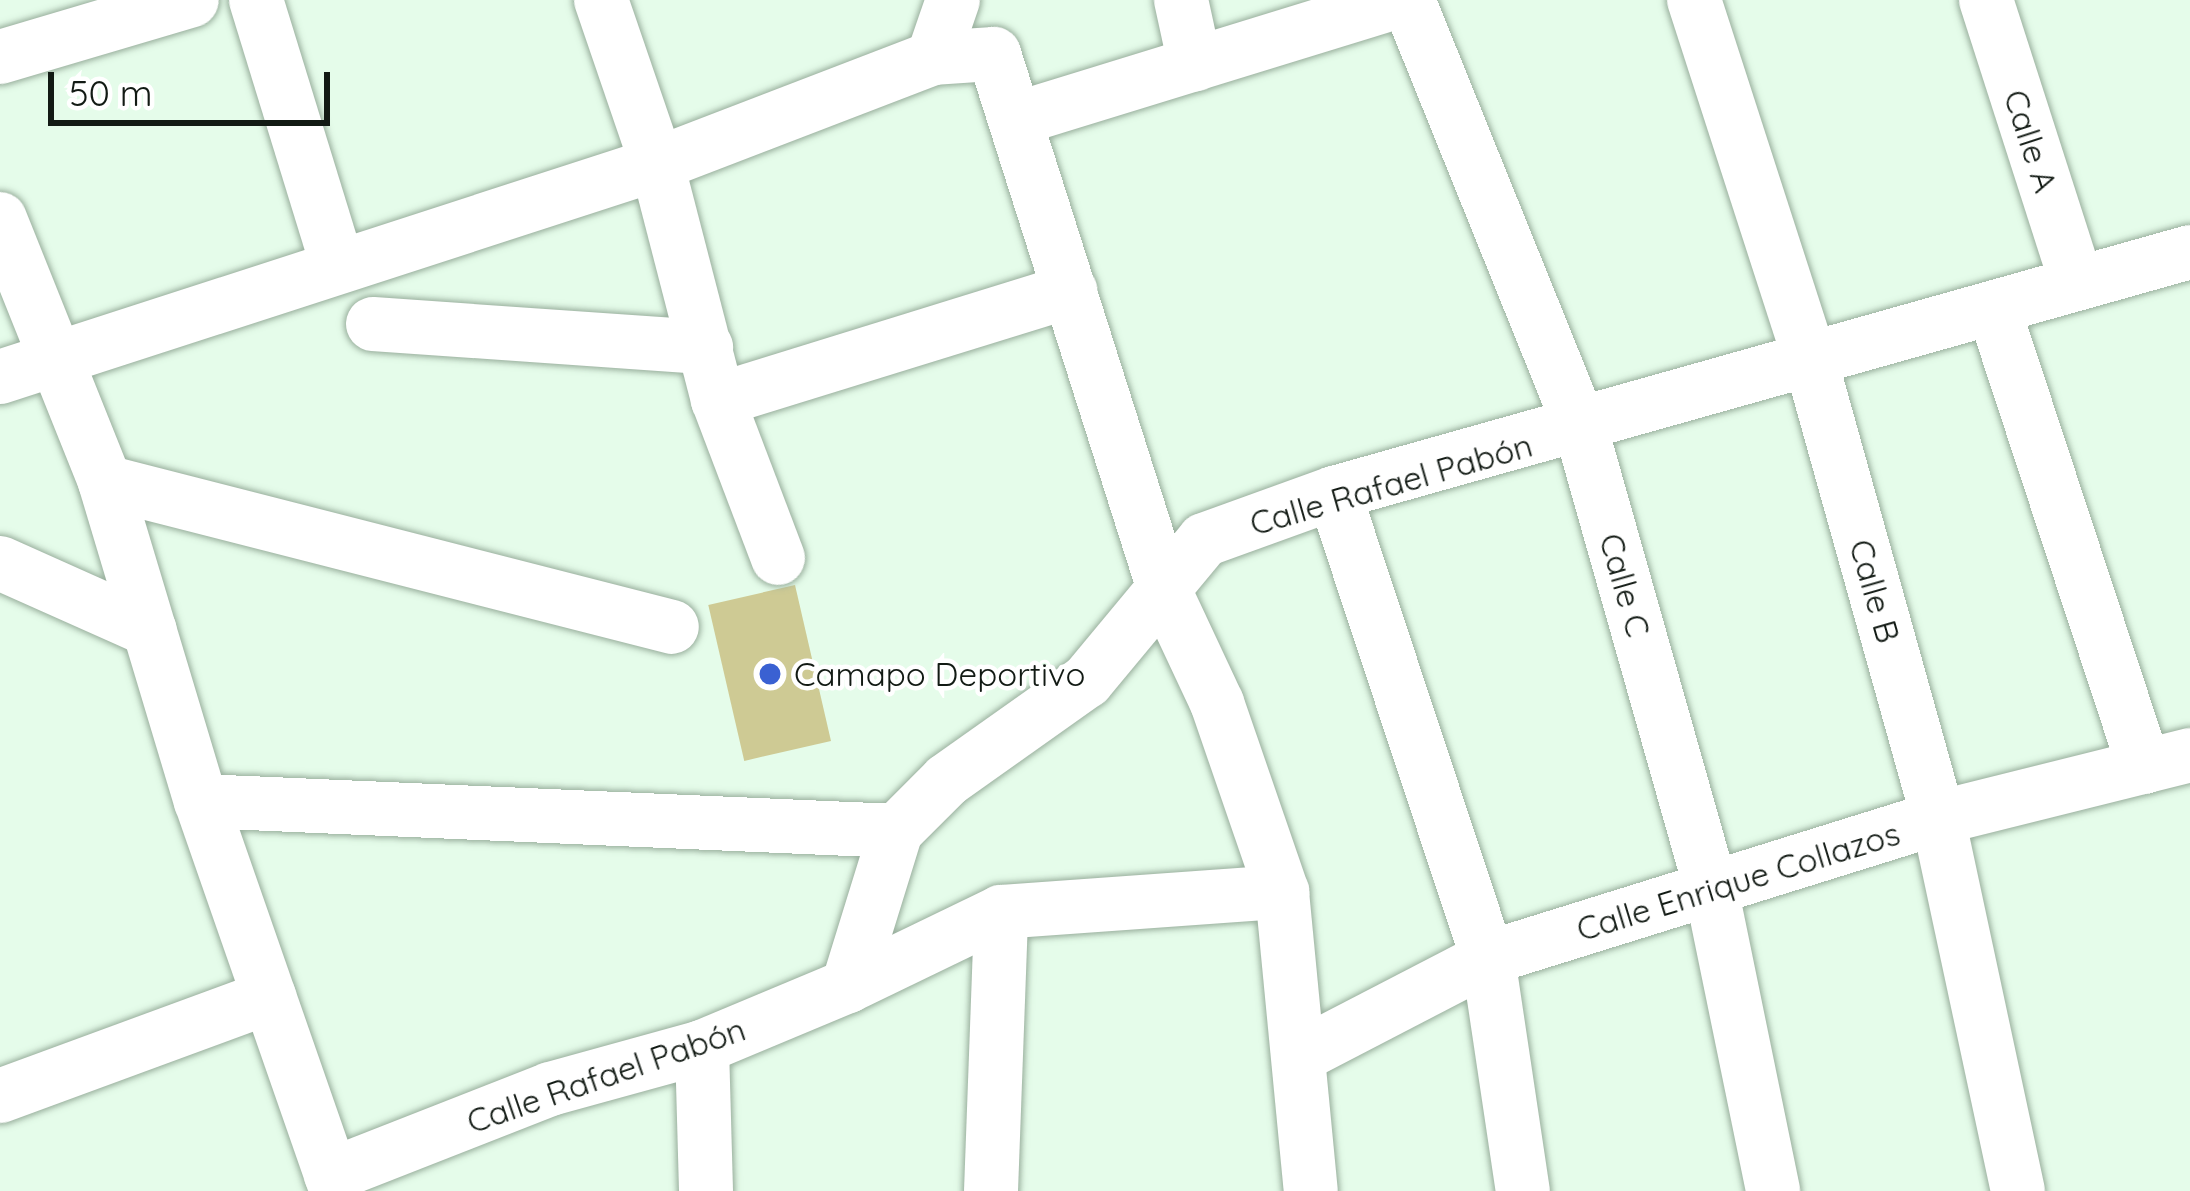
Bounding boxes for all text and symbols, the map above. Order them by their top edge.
scale bar [54,48,336,122]
text: 50 m [69,70,153,115]
street label: Calle A [1996,85,2066,197]
street label: Calle Rafael Pabón [1245,425,1537,543]
street label: Calle C [1591,529,1659,641]
street label: Calle B [1841,535,1909,647]
place label: Camapo Deportivo [794,654,1085,694]
marker: Camapo Deportivo [757,661,783,687]
street label: Calle Enrique Collazos [1572,813,1904,949]
street label: Calle Rafael Pabón [462,1009,750,1141]

